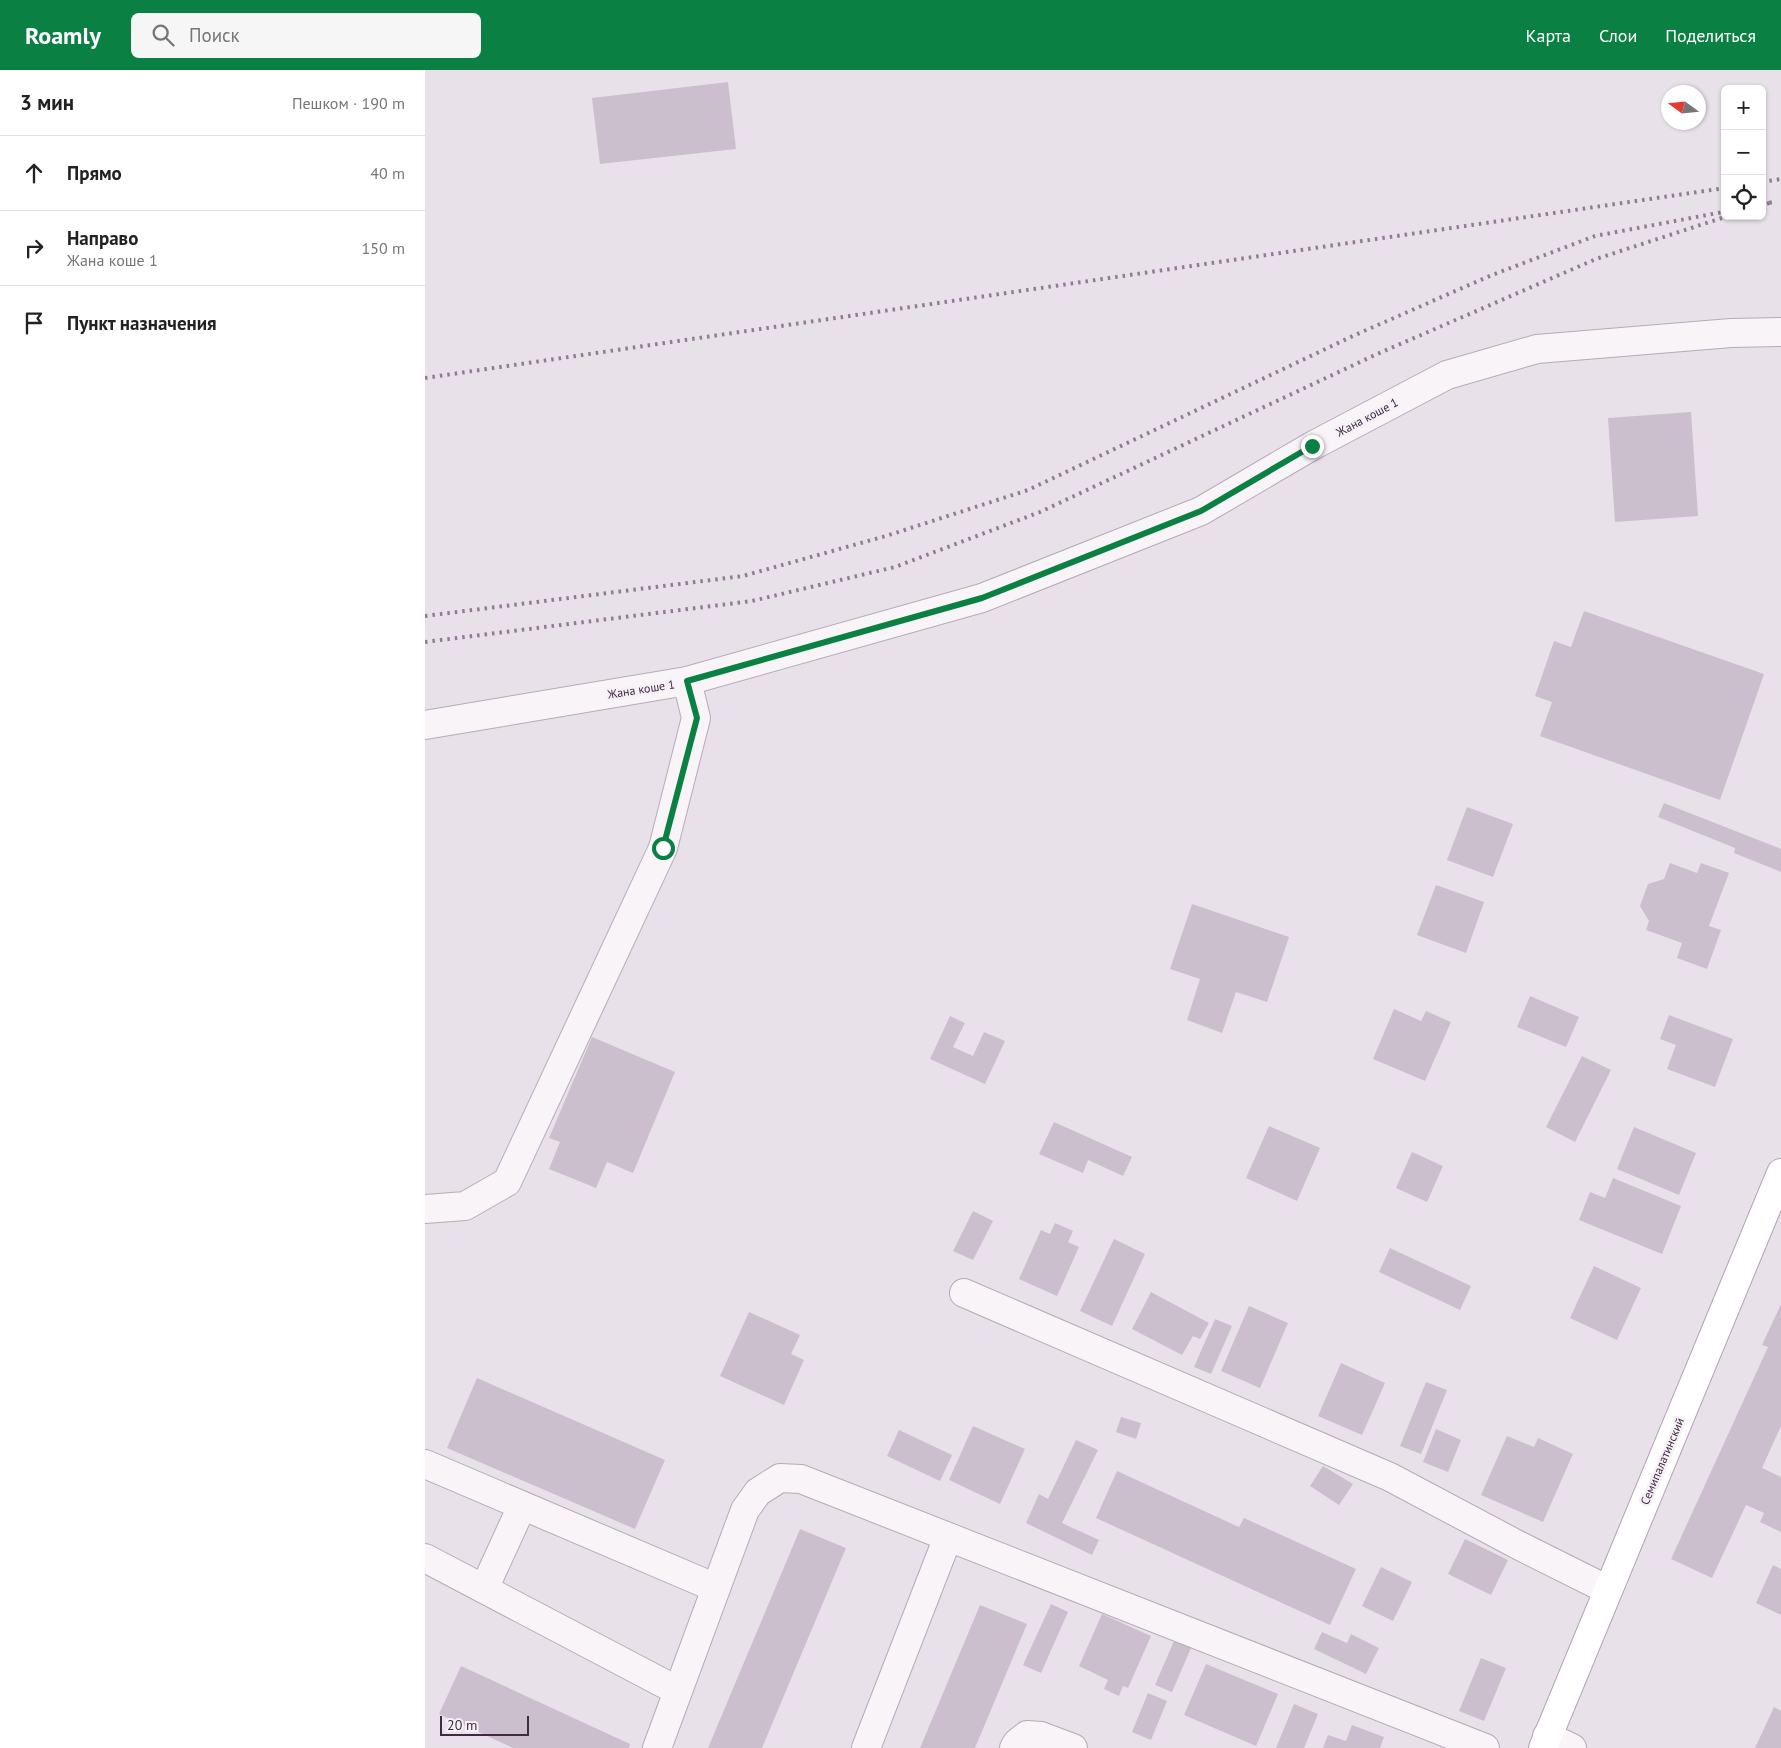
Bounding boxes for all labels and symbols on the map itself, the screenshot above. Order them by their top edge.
north arrow [1661,85,1706,130]
street label: Жана коше 1 [1333,394,1401,440]
route end [1301,435,1324,458]
street label: Жана коше 1 [605,676,676,702]
route start [652,837,675,860]
street label: Семипалатинский [1637,1415,1687,1507]
scale bar [440,1713,529,1736]

